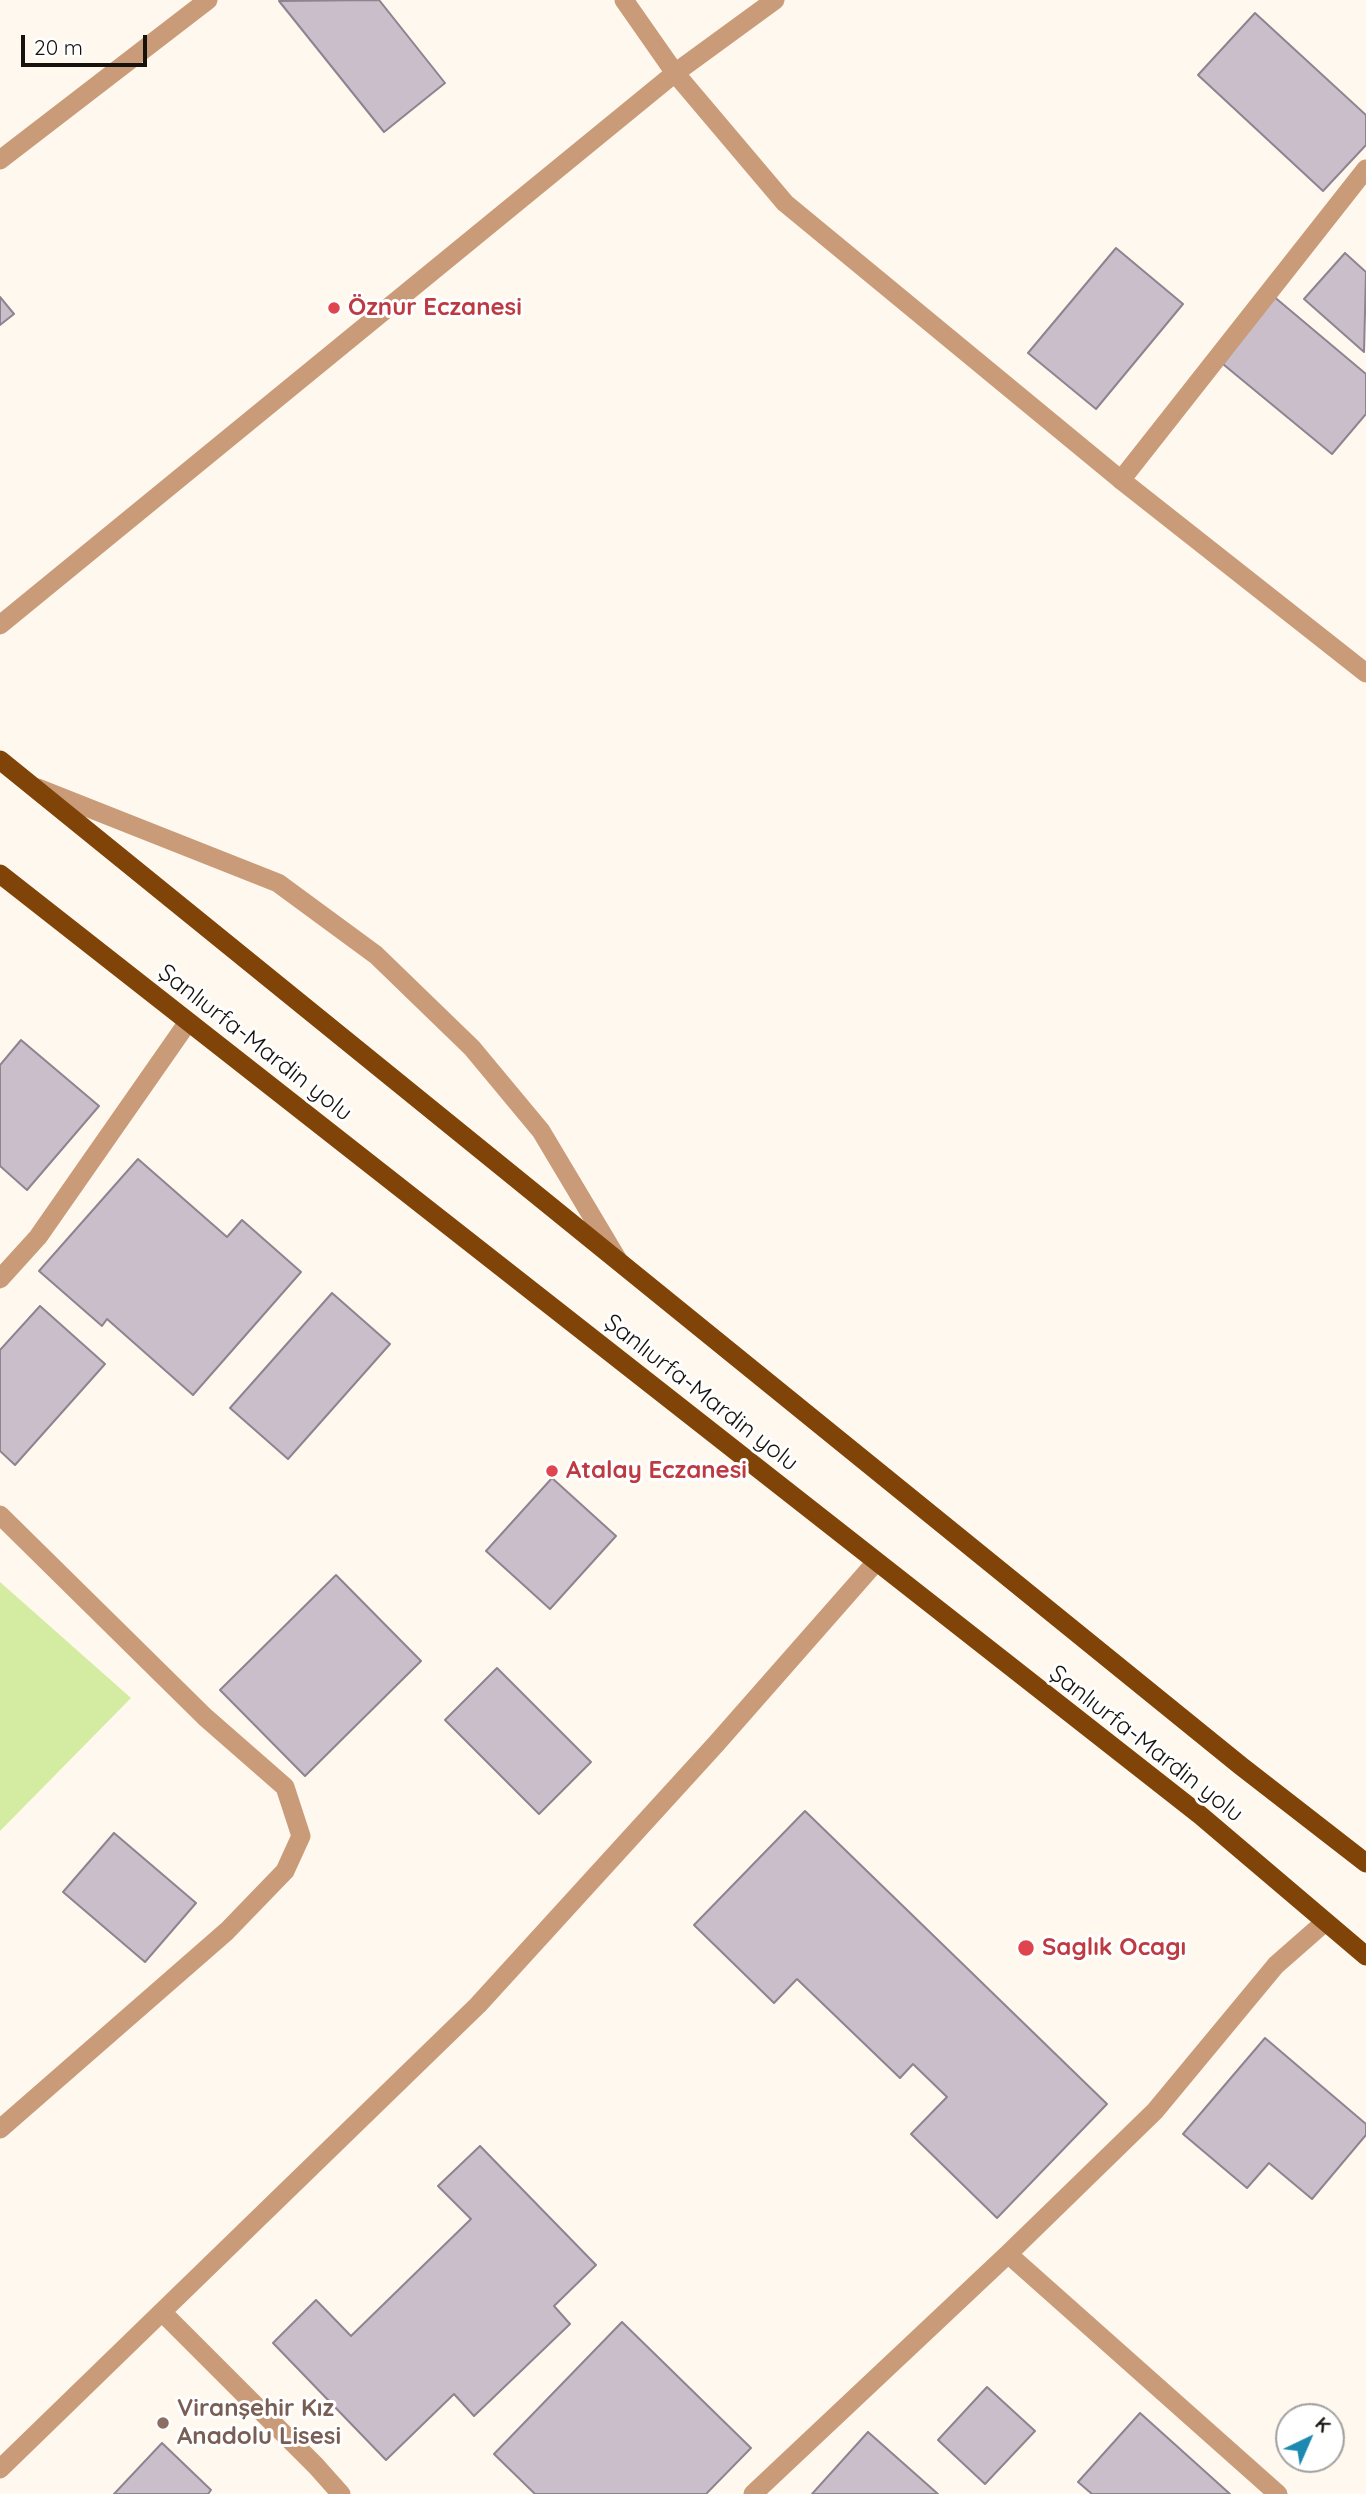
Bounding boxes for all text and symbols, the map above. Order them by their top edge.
scale bar [24,21,150,65]
text: 20 m [34,34,83,60]
place label: Öznur Eczanesi [348,294,522,322]
marker: Öznur Eczanesi [326,300,342,316]
street label: Şanlıurfa-Mardin yolu [152,958,358,1128]
street label: Şanlıurfa-Mardin yolu [598,1308,804,1478]
place label: Atalay Eczanesi [566,1457,747,1485]
marker: Atalay Eczanesi [544,1463,560,1479]
street label: Şanlıurfa-Mardin yolu [1043,1659,1249,1829]
place label: Saglık Ocagı [1042,1934,1186,1962]
marker: Saglık Ocagı [1016,1938,1036,1958]
place label: Viranşehir Kız Anadolu Lisesi [177,2395,341,2451]
north arrow [1275,2403,1345,2473]
text: K [1310,2411,1336,2437]
marker: Viranşehir Kız Anadolu Lisesi [155,2415,171,2431]

